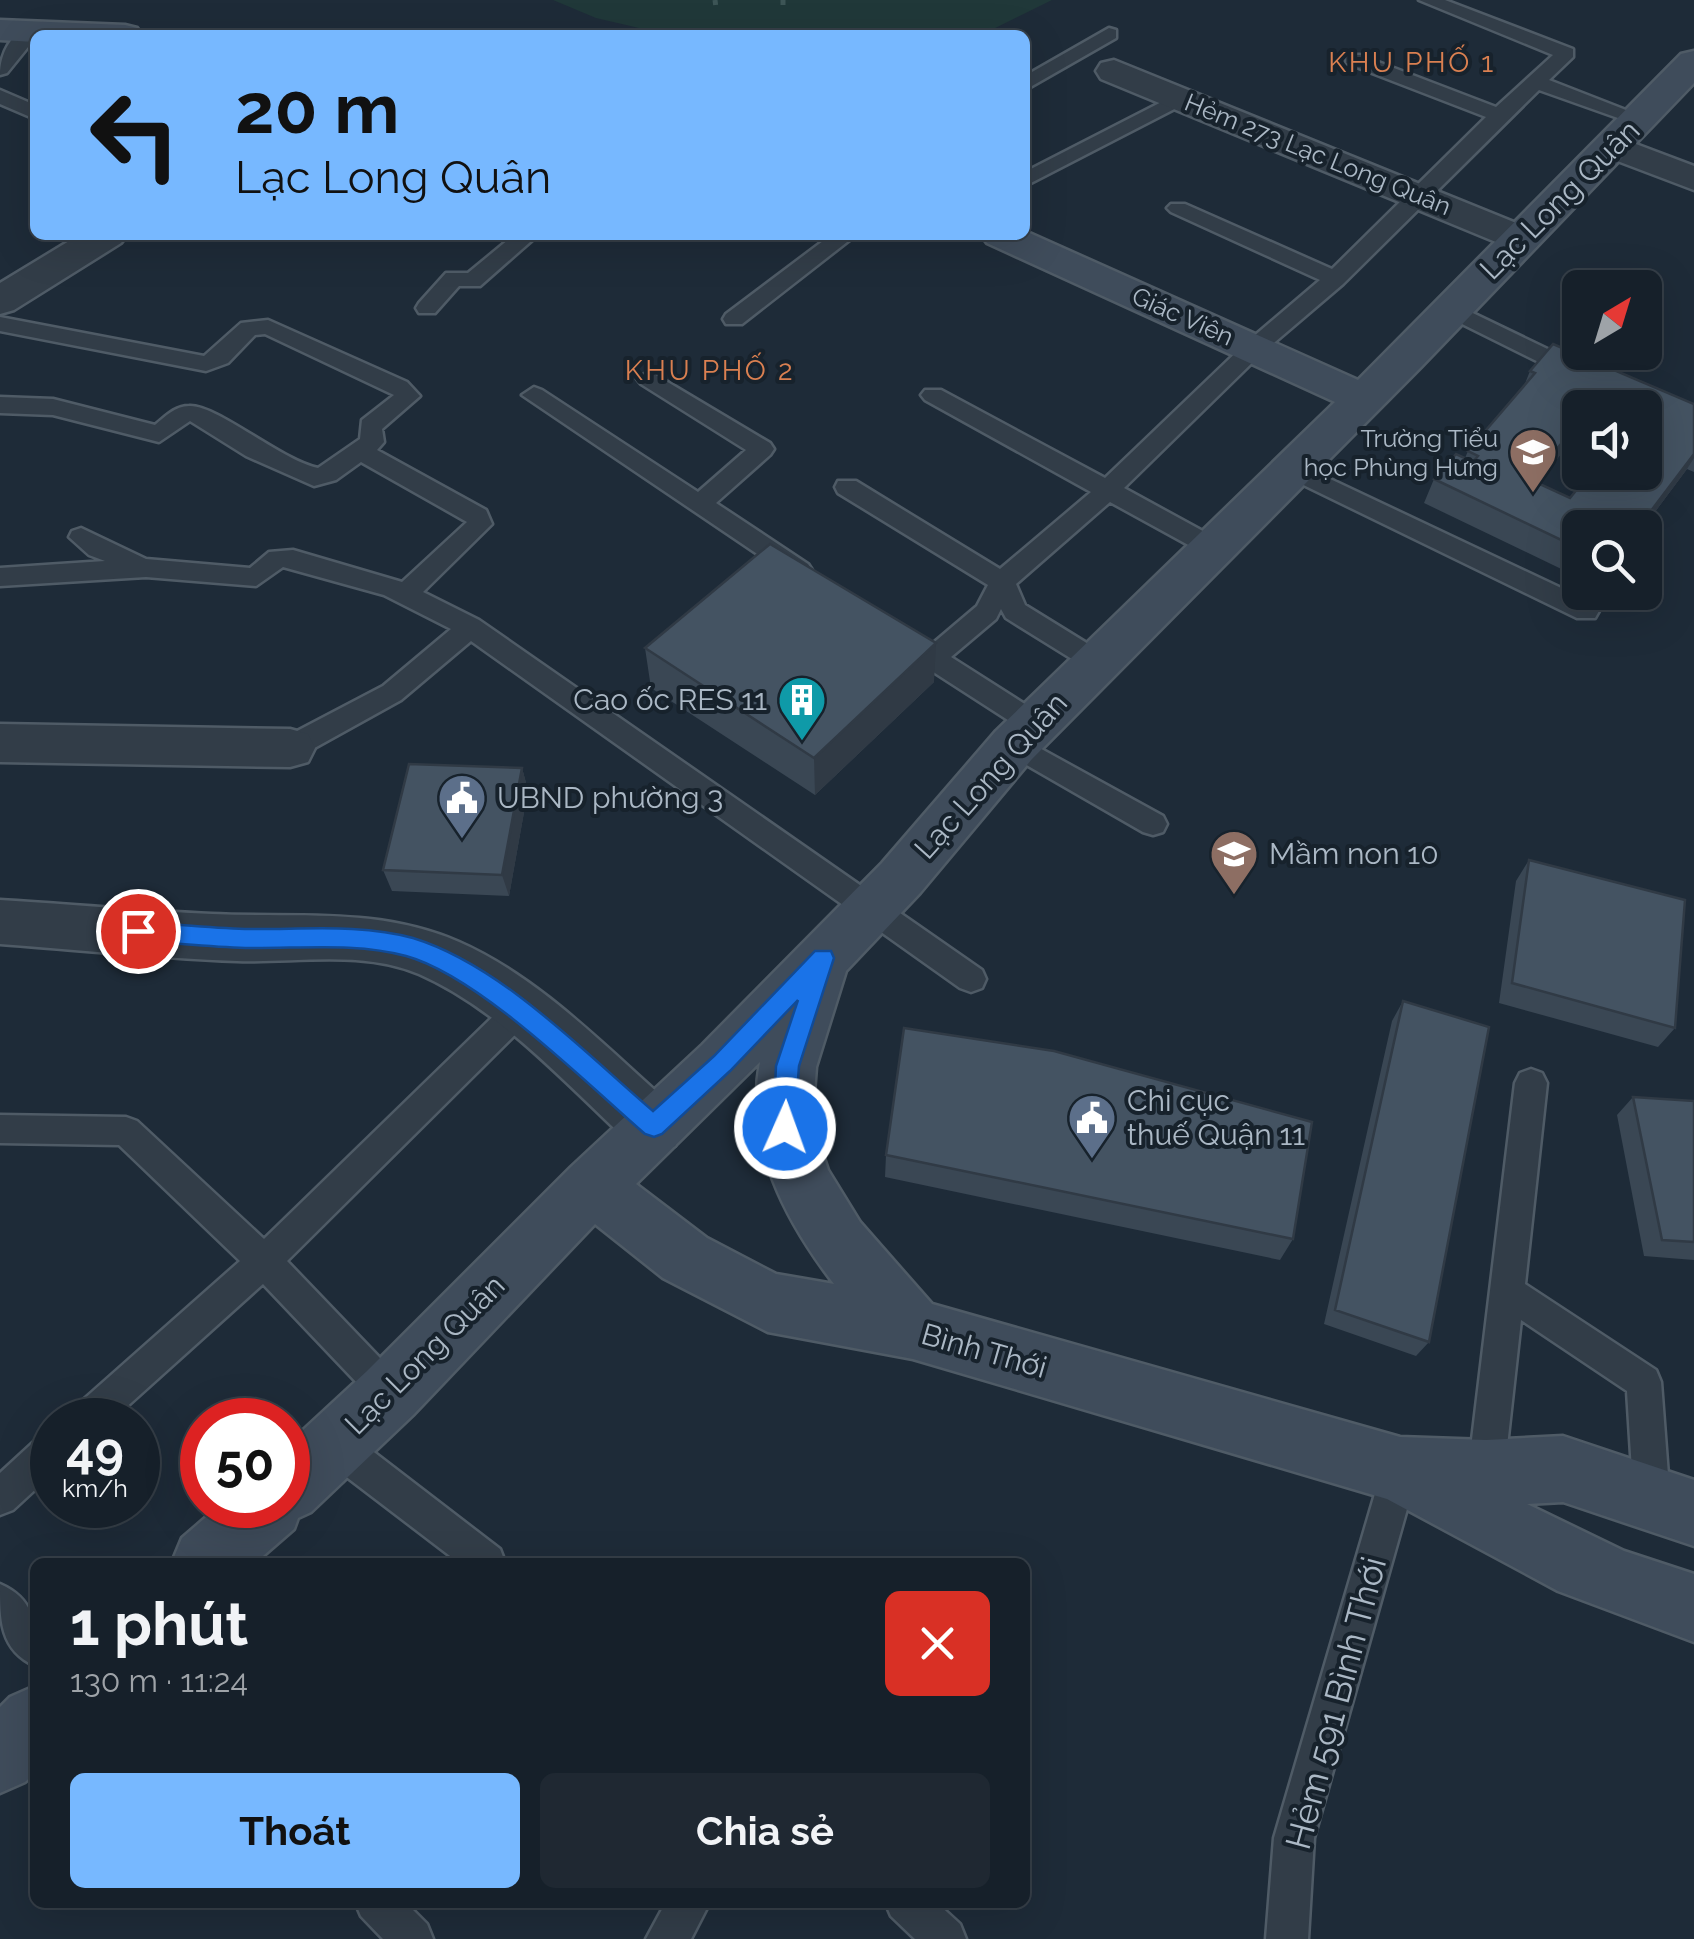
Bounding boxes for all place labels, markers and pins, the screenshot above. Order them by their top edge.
place label: Trường Tiểu học Phùng Hưng [1304,423,1498,482]
school or university icon: Trường Tiểu học Phùng Hưng [1507,426,1559,494]
building icon: Cao ốc RES 11 [776,674,828,742]
place label: Cao ốc RES 11 [573,682,767,717]
public building icon: UBND phường 3 [436,772,488,840]
place label: UBND phường 3 [497,780,723,815]
school or university icon: Mầm non 10 [1208,828,1260,896]
place label: Mầm non 10 [1269,836,1439,871]
pin [96,889,181,974]
place label: Chi cục thuế Quận 11 [1127,1083,1305,1152]
public building icon: Chi cục thuế Quận 11 [1066,1092,1118,1160]

